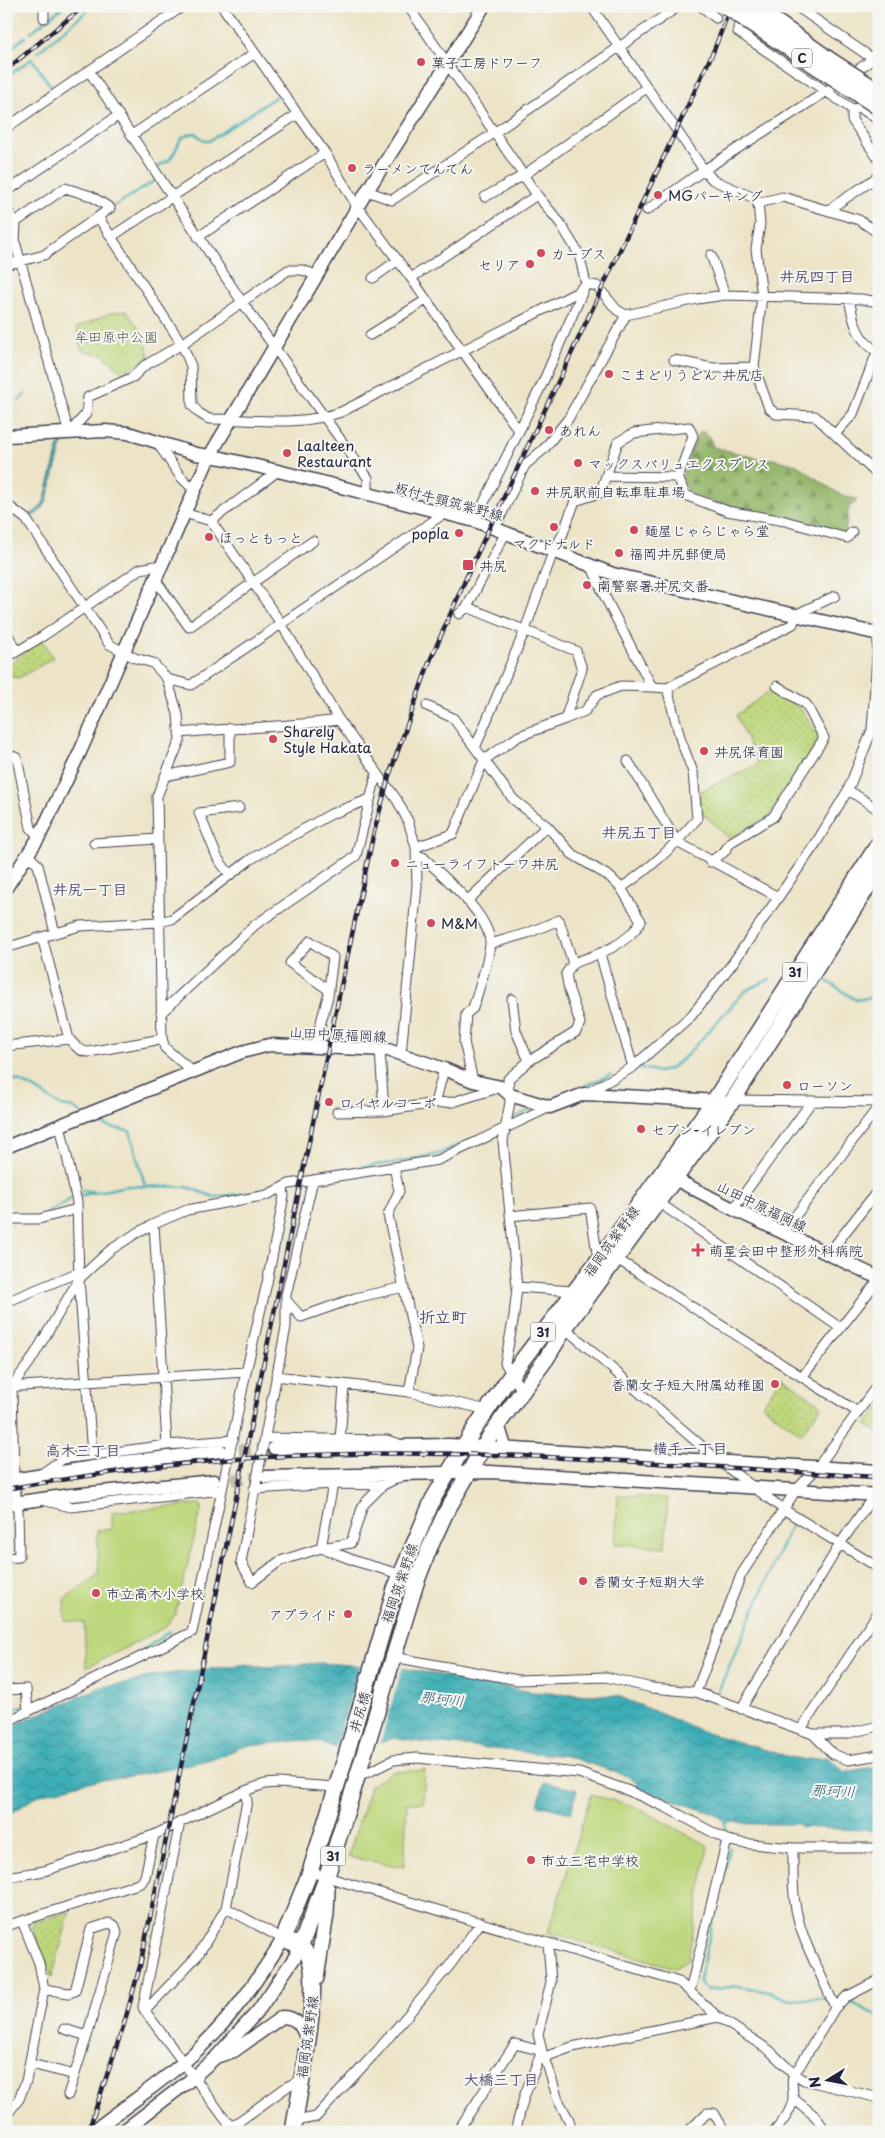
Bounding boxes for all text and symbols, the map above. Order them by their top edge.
road number: C [792,48,812,68]
place label: 菓子工房ドワーフ [431,52,542,73]
marker: 菓子工房ドワーフ [415,56,427,68]
place label: ラーメンてんてん [362,158,473,179]
marker: ラーメンてんてん [346,162,358,174]
place label: MGパーキング [668,185,763,206]
marker: MGパーキング [652,189,664,201]
place label: カーブス [551,243,606,264]
marker: カーブス [535,247,547,259]
place label: セリア [478,254,520,275]
marker: セリア [524,258,536,270]
district label: 井尻四丁目 [779,264,855,287]
park label: 牟田原中公園 [74,326,158,347]
place label: こまどりうどん 井尻店 [619,364,764,385]
marker: こまどりうどん 井尻店 [603,368,615,380]
place label: あれん [559,420,601,441]
marker: あれん [543,424,555,436]
place label: Laalteen Restaurant [297,435,372,472]
marker: Laalteen Restaurant [281,447,293,459]
place label: マックスバリュエクスプレス [588,453,769,474]
marker: マックスバリュエクスプレス [572,457,584,469]
street label: 板付牛頸筑紫野線 [392,476,506,526]
place label: 井尻駅前自転車駐車場 [545,481,685,502]
marker: 井尻駅前自転車駐車場 [529,485,541,497]
place label: 麺屋じゃらじゃら堂 [644,520,770,541]
marker: マクドナルド [548,521,560,533]
place label: popla [411,523,449,544]
marker: 麺屋じゃらじゃら堂 [628,524,640,536]
place label: ほっともっと [219,527,303,548]
marker: popla [453,527,465,539]
marker: ほっともっと [203,531,215,543]
place label: マクドナルド [513,533,595,554]
place label: 福岡井尻郵便局 [629,543,727,564]
marker: 福岡井尻郵便局 [613,547,625,559]
place label: 井尻 [479,555,507,576]
marker: 井尻 [461,558,475,572]
place label: 南警察署井尻交番 [597,575,709,596]
marker: 南警察署井尻交番 [581,579,593,591]
place label: Sharely Style Hakata [283,721,372,758]
marker: Sharely Style Hakata [267,733,279,745]
place label: 井尻保育園 [714,741,784,762]
marker: 井尻保育園 [698,745,710,757]
district label: 井尻五丁目 [601,820,677,843]
place label: ニューライフトーワ井尻 [405,853,558,874]
marker: ニューライフトーワ井尻 [389,857,401,869]
district label: 井尻一丁目 [52,877,128,900]
place label: M&M [441,913,478,934]
marker: M&M [425,917,437,929]
road number: 31 [782,962,808,982]
street label: 山田中原福岡線 [289,1021,387,1047]
place label: ローソン [797,1075,853,1096]
marker: ローソン [781,1079,793,1091]
place label: ロイヤルコーポ [339,1092,437,1113]
marker: ロイヤルコーポ [323,1096,335,1108]
place label: セブン-イレブン [651,1119,756,1140]
marker: セブン-イレブン [635,1123,647,1135]
street label: 山田中原福岡線 [713,1175,811,1237]
street label: 福岡筑紫野線 [578,1201,644,1281]
place label: 萌星会田中整形外科病院 [709,1240,863,1261]
marker: 萌星会田中整形外科病院 [691,1243,705,1257]
district label: 折立町 [419,1304,467,1328]
road number: 31 [530,1322,556,1341]
place label: 香蘭女子短大附属幼稚園 [611,1374,765,1395]
marker: 香蘭女子短大附属幼稚園 [769,1378,781,1390]
district label: 横手一丁目 [652,1436,728,1459]
district label: 高木三丁目 [45,1438,121,1461]
street label: 福岡筑紫野線 [375,1540,423,1626]
place label: 香蘭女子短期大学 [593,1571,705,1592]
marker: 香蘭女子短期大学 [577,1575,589,1587]
place label: 市立高木小学校 [106,1583,204,1604]
marker: 市立高木小学校 [90,1587,102,1599]
place label: アプライド [269,1604,338,1625]
marker: アプライド [342,1608,354,1620]
water label: 那珂川 [418,1684,466,1712]
street label: 井尻橋 [343,1689,375,1735]
water label: 那珂川 [810,1778,856,1802]
road number: 31 [320,1846,346,1865]
place label: 市立三宅中学校 [541,1850,639,1871]
marker: 市立三宅中学校 [525,1854,537,1866]
street label: 福岡筑紫野線 [291,1994,323,2080]
north arrow [802,2056,852,2106]
district label: 大橋三丁目 [463,2067,539,2090]
text: N [803,2075,826,2090]

